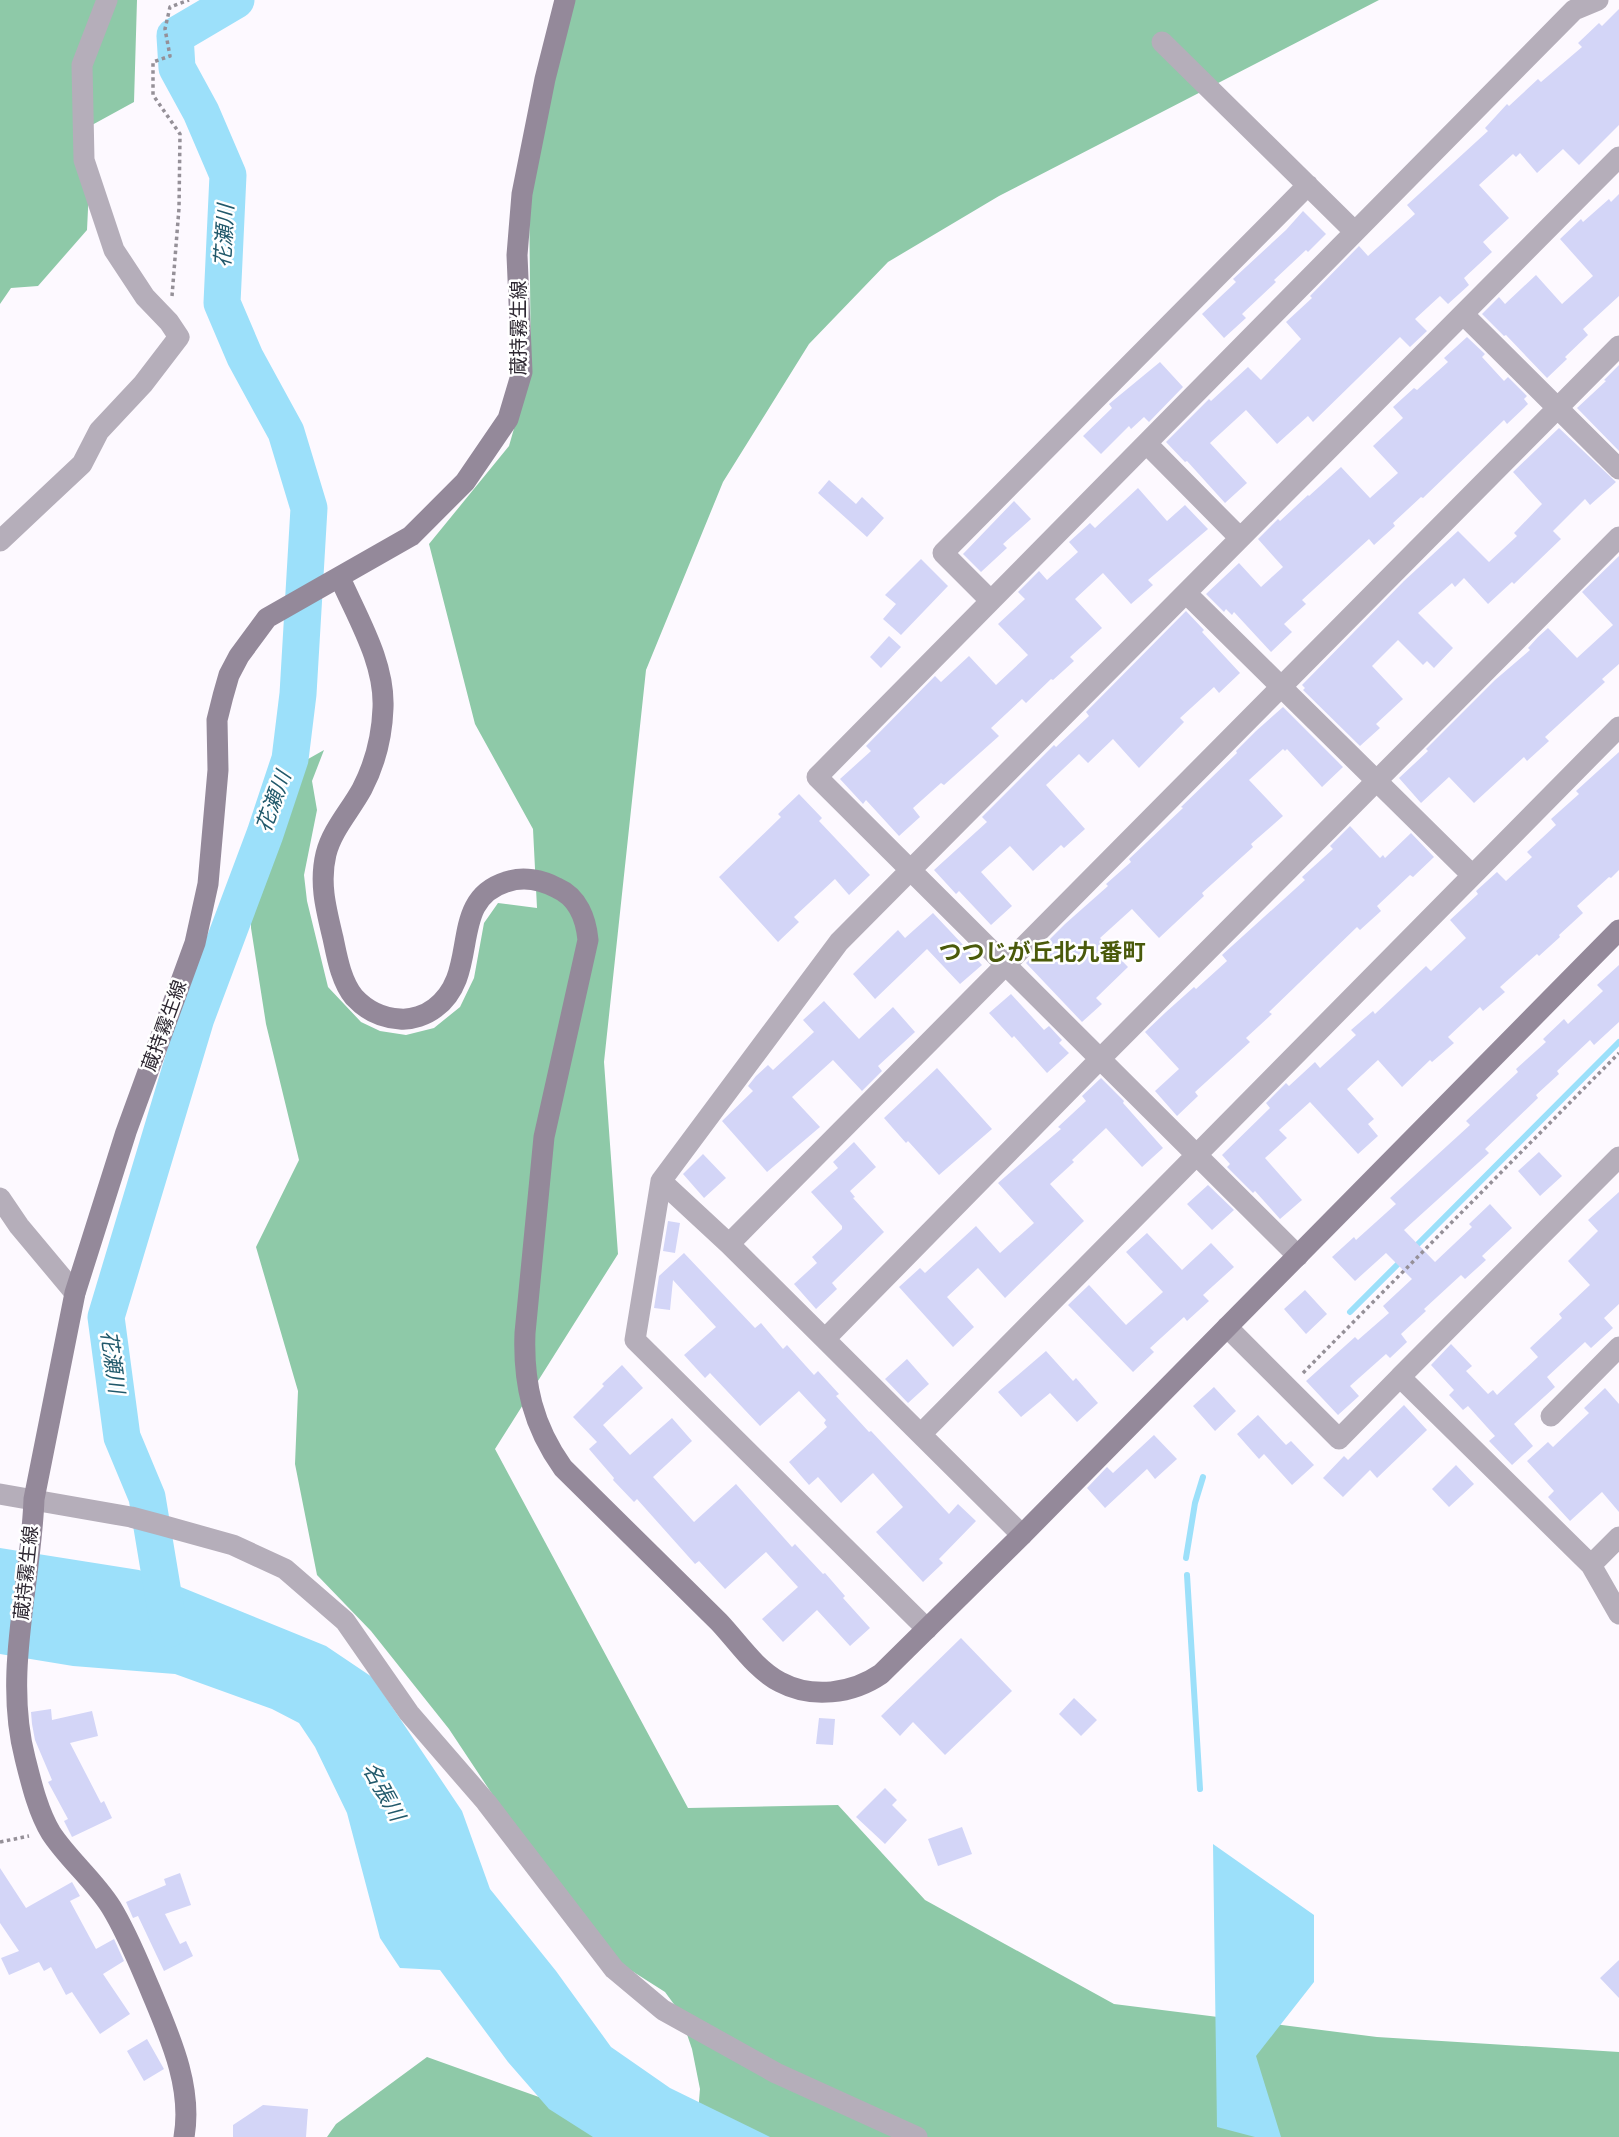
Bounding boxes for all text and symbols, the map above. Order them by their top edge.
water label: 花瀬川 [211,202,239,268]
street label: 蔵持霧生線 [508,280,531,376]
water label: 花瀬川 [251,766,297,836]
district label: つつじが丘北九番町 [939,939,1146,967]
street label: 蔵持霧生線 [138,977,192,1075]
water label: 花瀬川 [95,1329,129,1397]
street label: 蔵持霧生線 [11,1525,43,1621]
water label: 名張川 [357,1758,410,1827]

